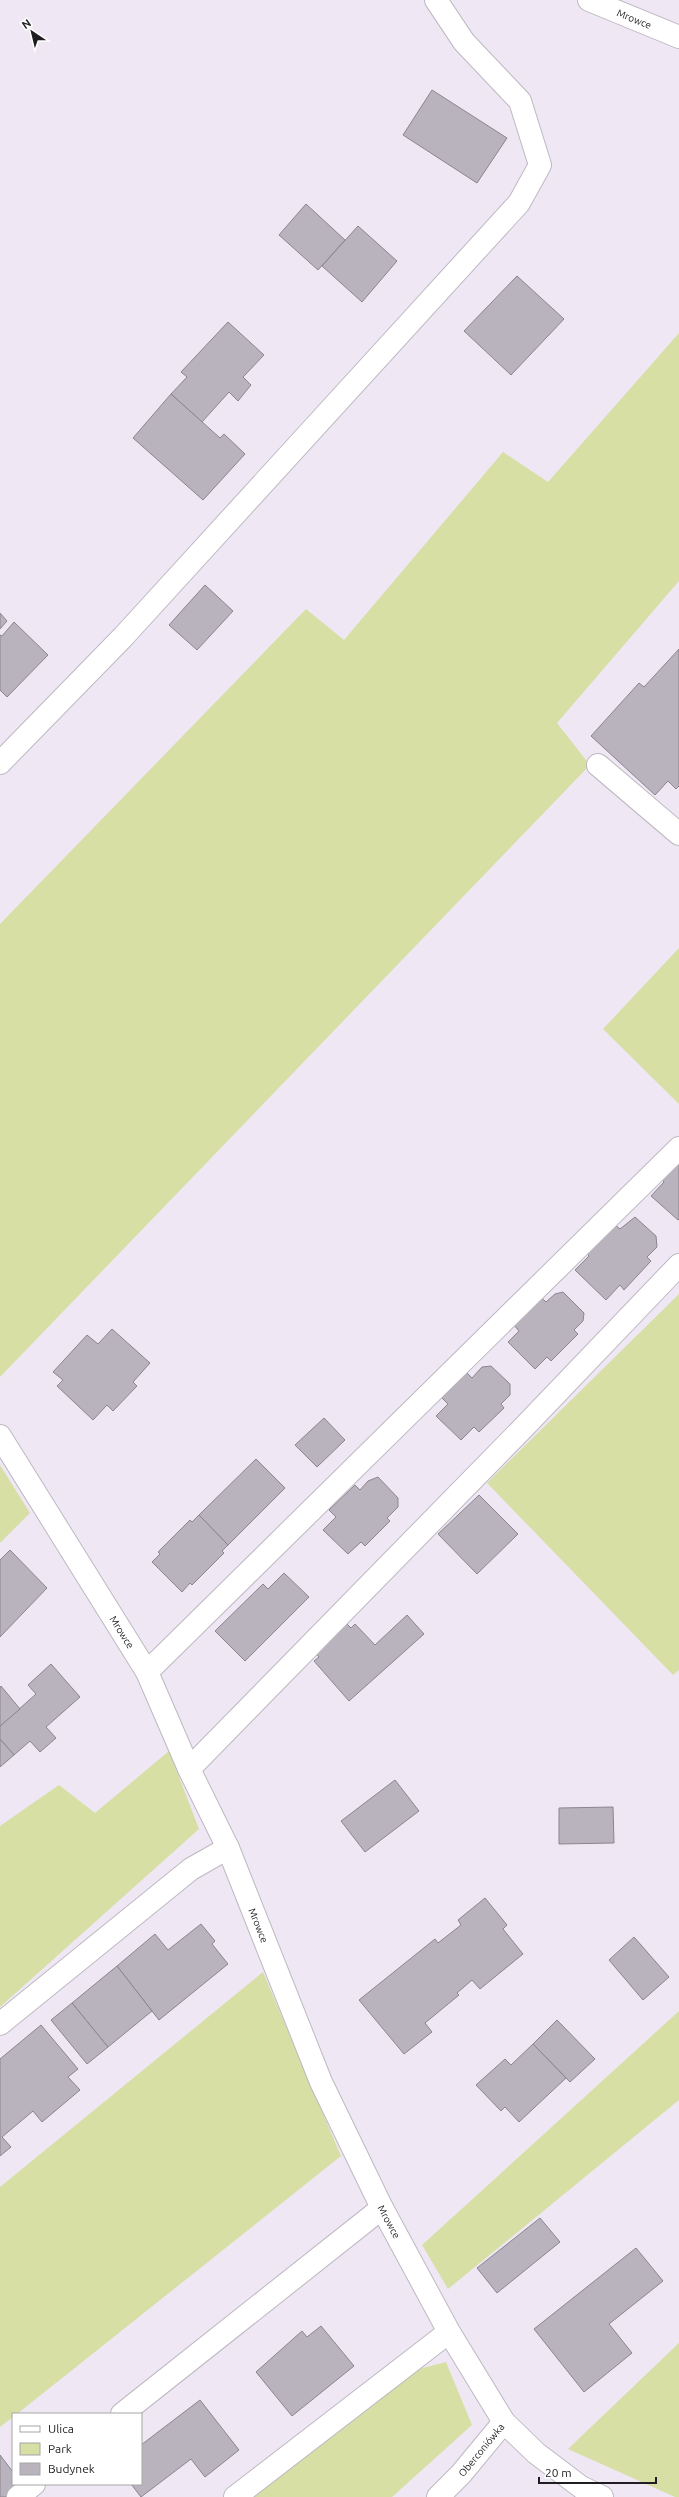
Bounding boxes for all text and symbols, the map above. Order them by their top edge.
street label: Mrowce [615,7,653,31]
north arrow [12,12,52,52]
text: N [19,17,33,31]
street label: Mrowce [107,1614,136,1651]
street label: Mrowce [246,1907,270,1944]
street label: Mrowce [375,2203,402,2240]
legend [12,2413,142,2485]
street label: Oberconiówka [456,2421,507,2479]
text: Ulica [48,2422,74,2435]
text: Park [48,2442,72,2455]
scale bar [539,2459,656,2485]
text: Budynek [48,2462,95,2475]
text: 20 m [545,2466,572,2479]

